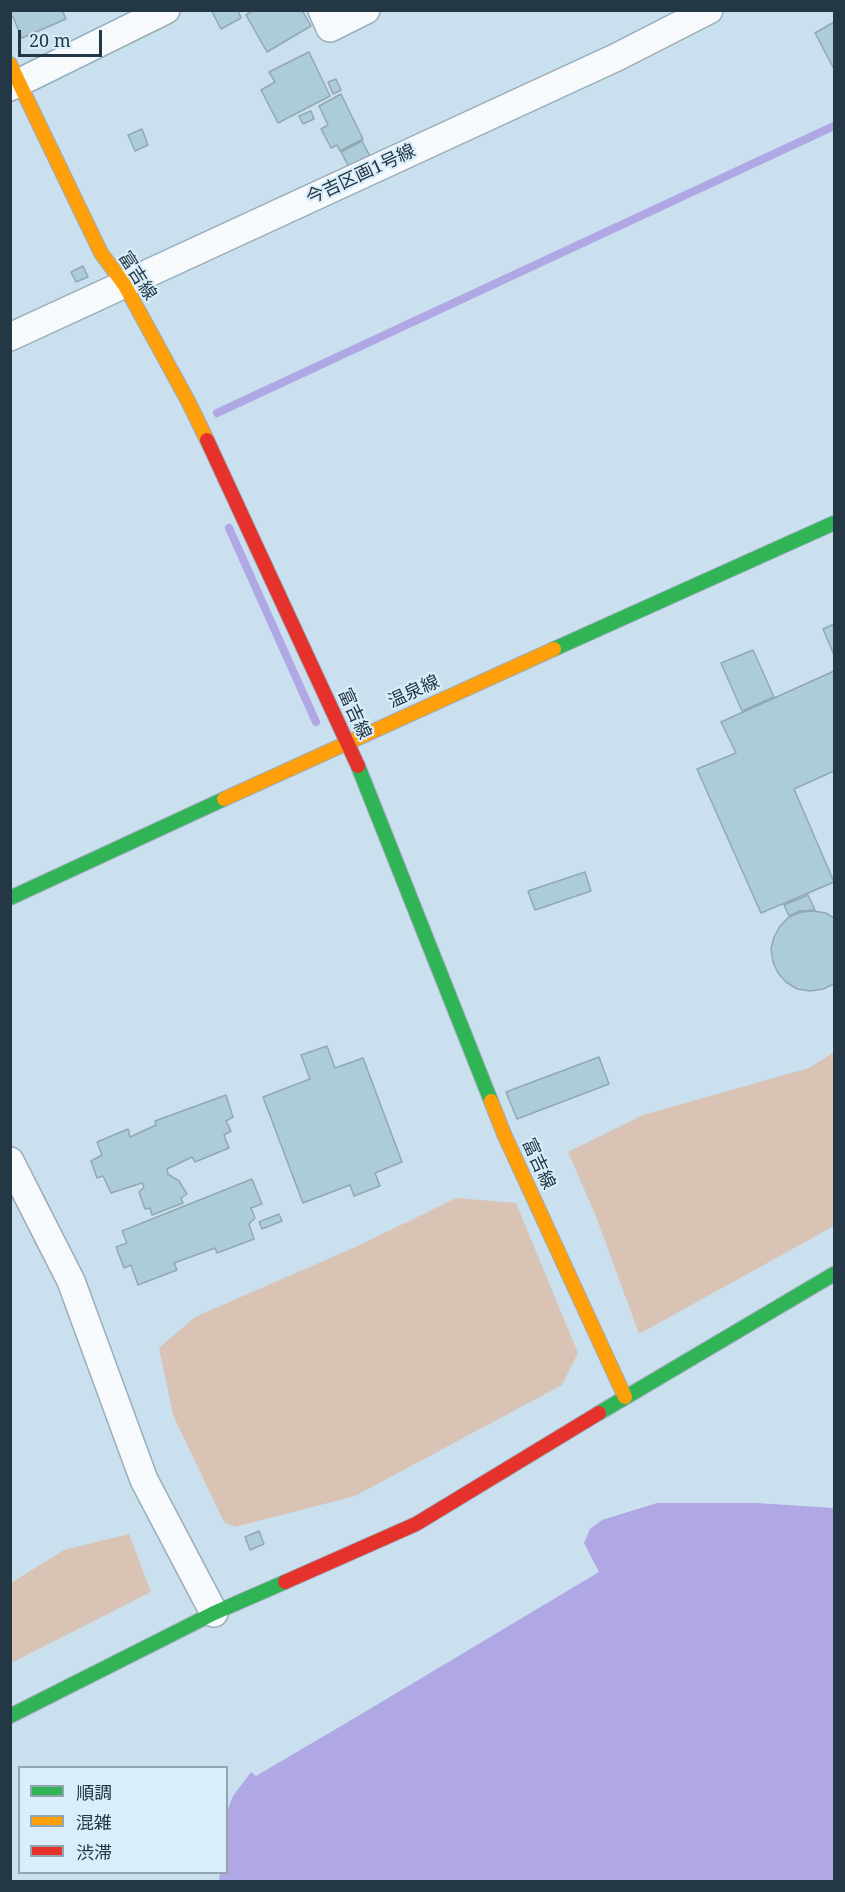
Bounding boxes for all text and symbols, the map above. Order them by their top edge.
scale bar [21,18,105,56]
text: 20 m [29,28,71,52]
street label: 今吉区画1号線 [303,140,419,210]
street label: 富吉線 [113,247,161,305]
street label: 温泉線 [385,671,443,713]
street label: 富吉線 [333,685,375,743]
street label: 富吉線 [517,1135,559,1193]
legend [18,1766,228,1874]
text: 順調 [76,1780,112,1804]
text: 混雑 [76,1810,112,1834]
text: 渋滞 [76,1840,112,1864]

